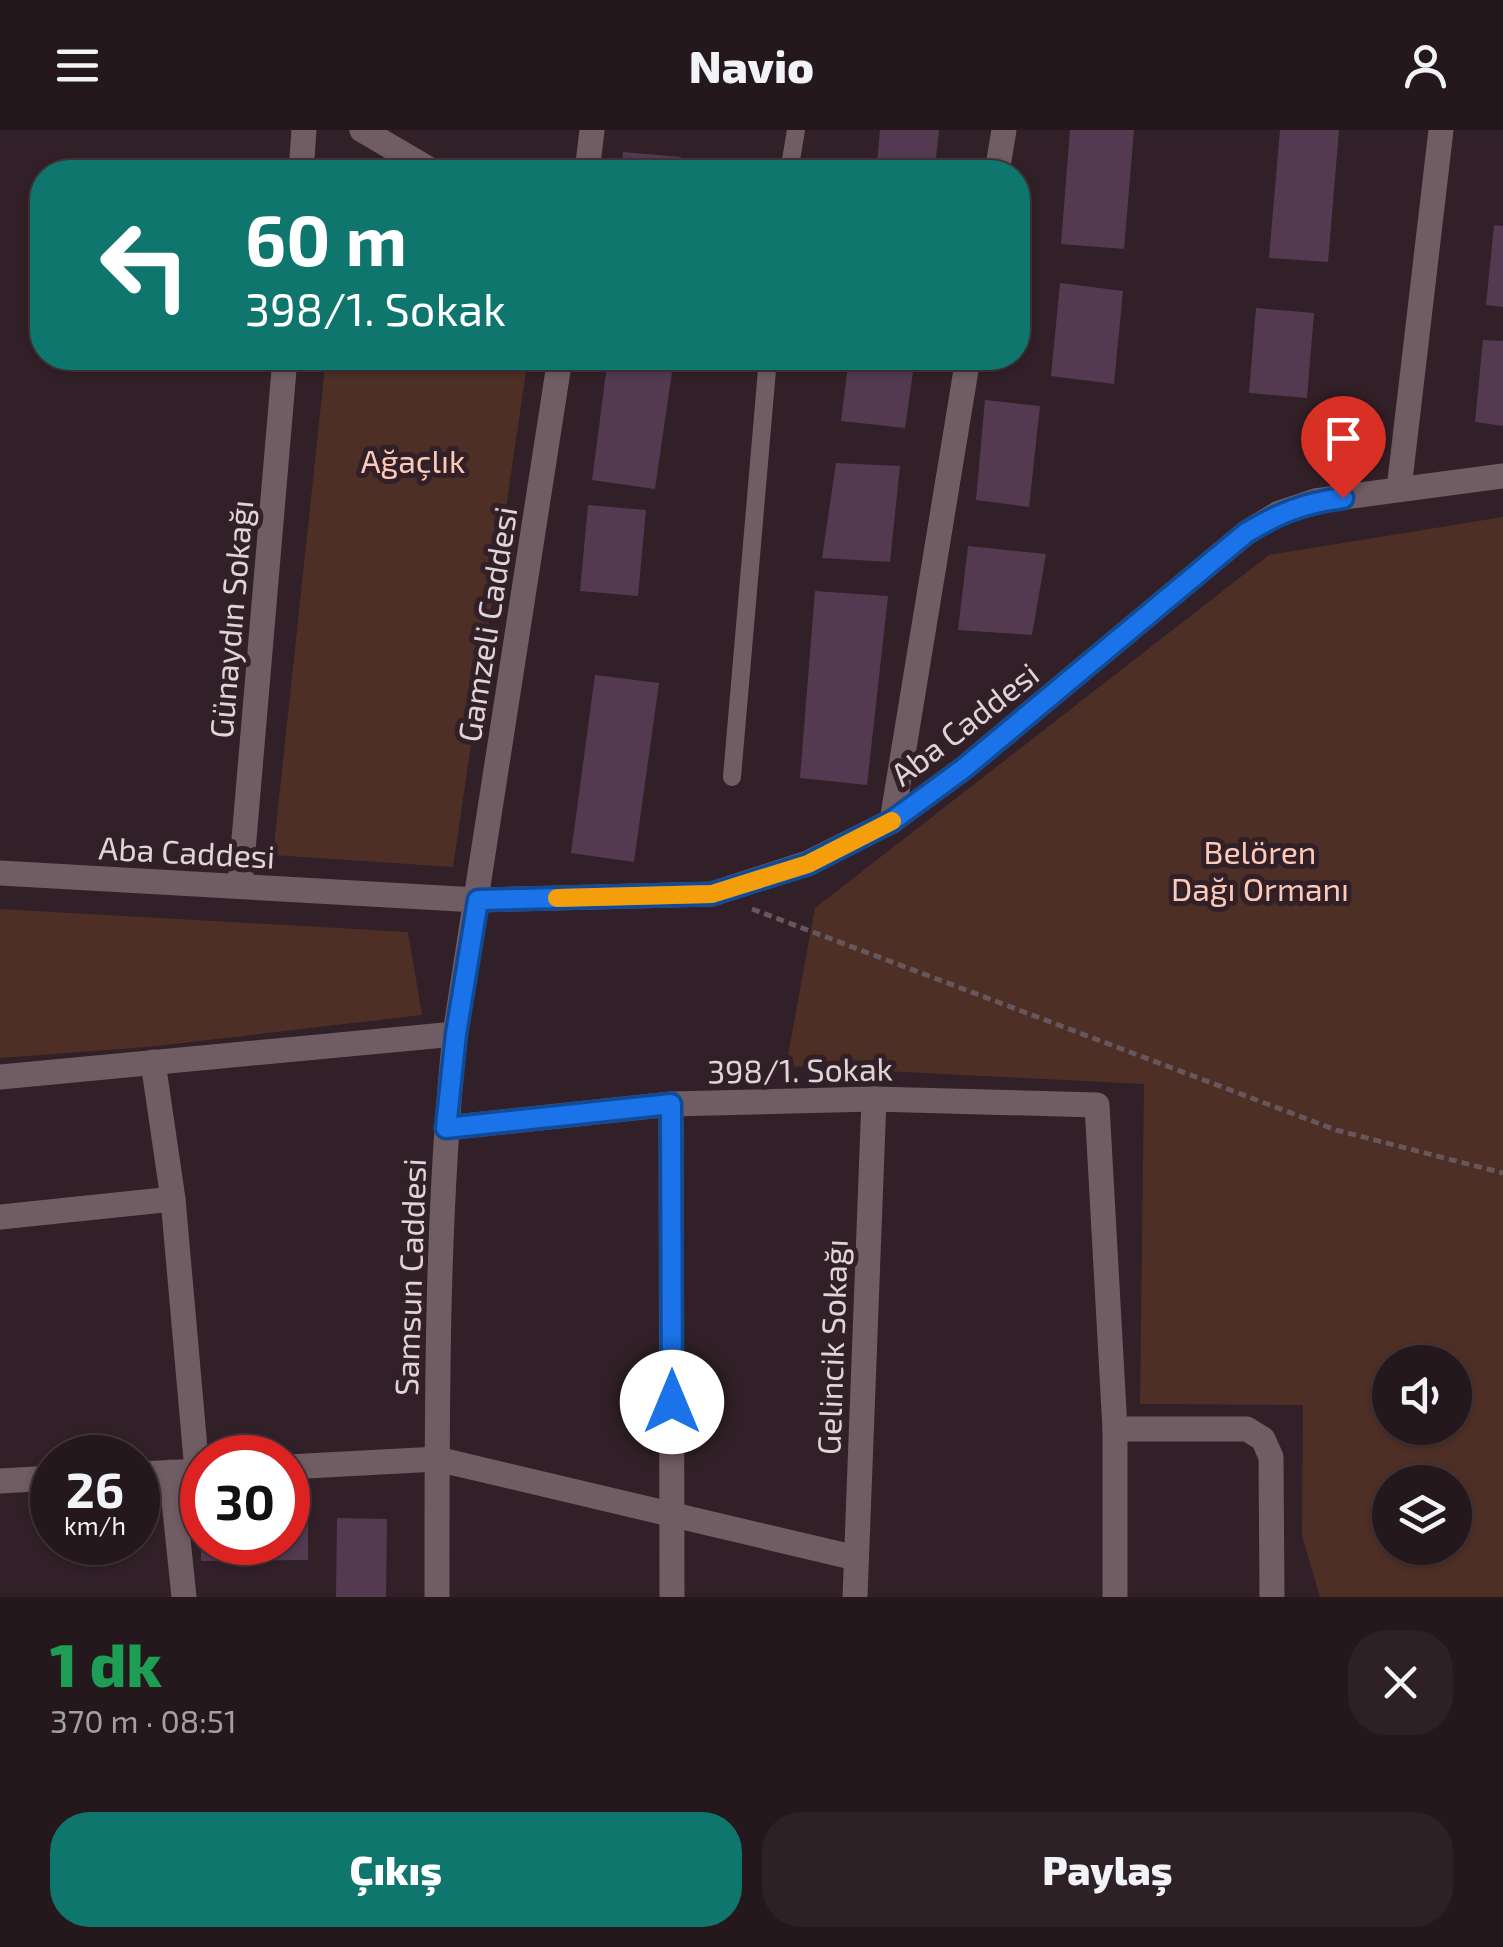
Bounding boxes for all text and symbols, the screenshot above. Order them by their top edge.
icon: menu [50,38,105,93]
text: Navio [689,38,814,92]
icon: person [1398,38,1453,93]
text: 60 m [245,196,407,280]
icon: left [80,200,210,330]
text: 398/1. Sokak [245,281,506,335]
pin [1301,396,1386,499]
icon: arrive [1316,411,1371,466]
park label: Ağaçlık [361,441,465,481]
street label: Günaydın Sokağı [201,498,259,740]
street label: Gamzeli Caddesi [449,504,523,744]
street label: Aba Caddesi [883,654,1045,792]
street label: Aba Caddesi [98,827,276,875]
park label: Belören Dağı Ormanı [1171,832,1349,907]
street label: 398/1. Sokak [707,1048,893,1090]
street label: Samsun Caddesi [386,1158,432,1396]
street label: Gelincik Sokağı [808,1238,854,1456]
map controls [1372,1345,1472,1565]
button: sound [1372,1345,1472,1445]
position arrow [620,1350,724,1454]
speed limit sign: 30 [180,1435,310,1565]
text: 26 [66,1458,124,1518]
button: layers [1372,1465,1472,1565]
text: km/h [64,1510,126,1540]
text: 1 dk [50,1627,162,1699]
button: close [1348,1630,1453,1735]
text: 370 m · 08:51 [50,1701,237,1739]
button: Çıkış [50,1812,742,1927]
button: Paylaş [762,1812,1453,1927]

